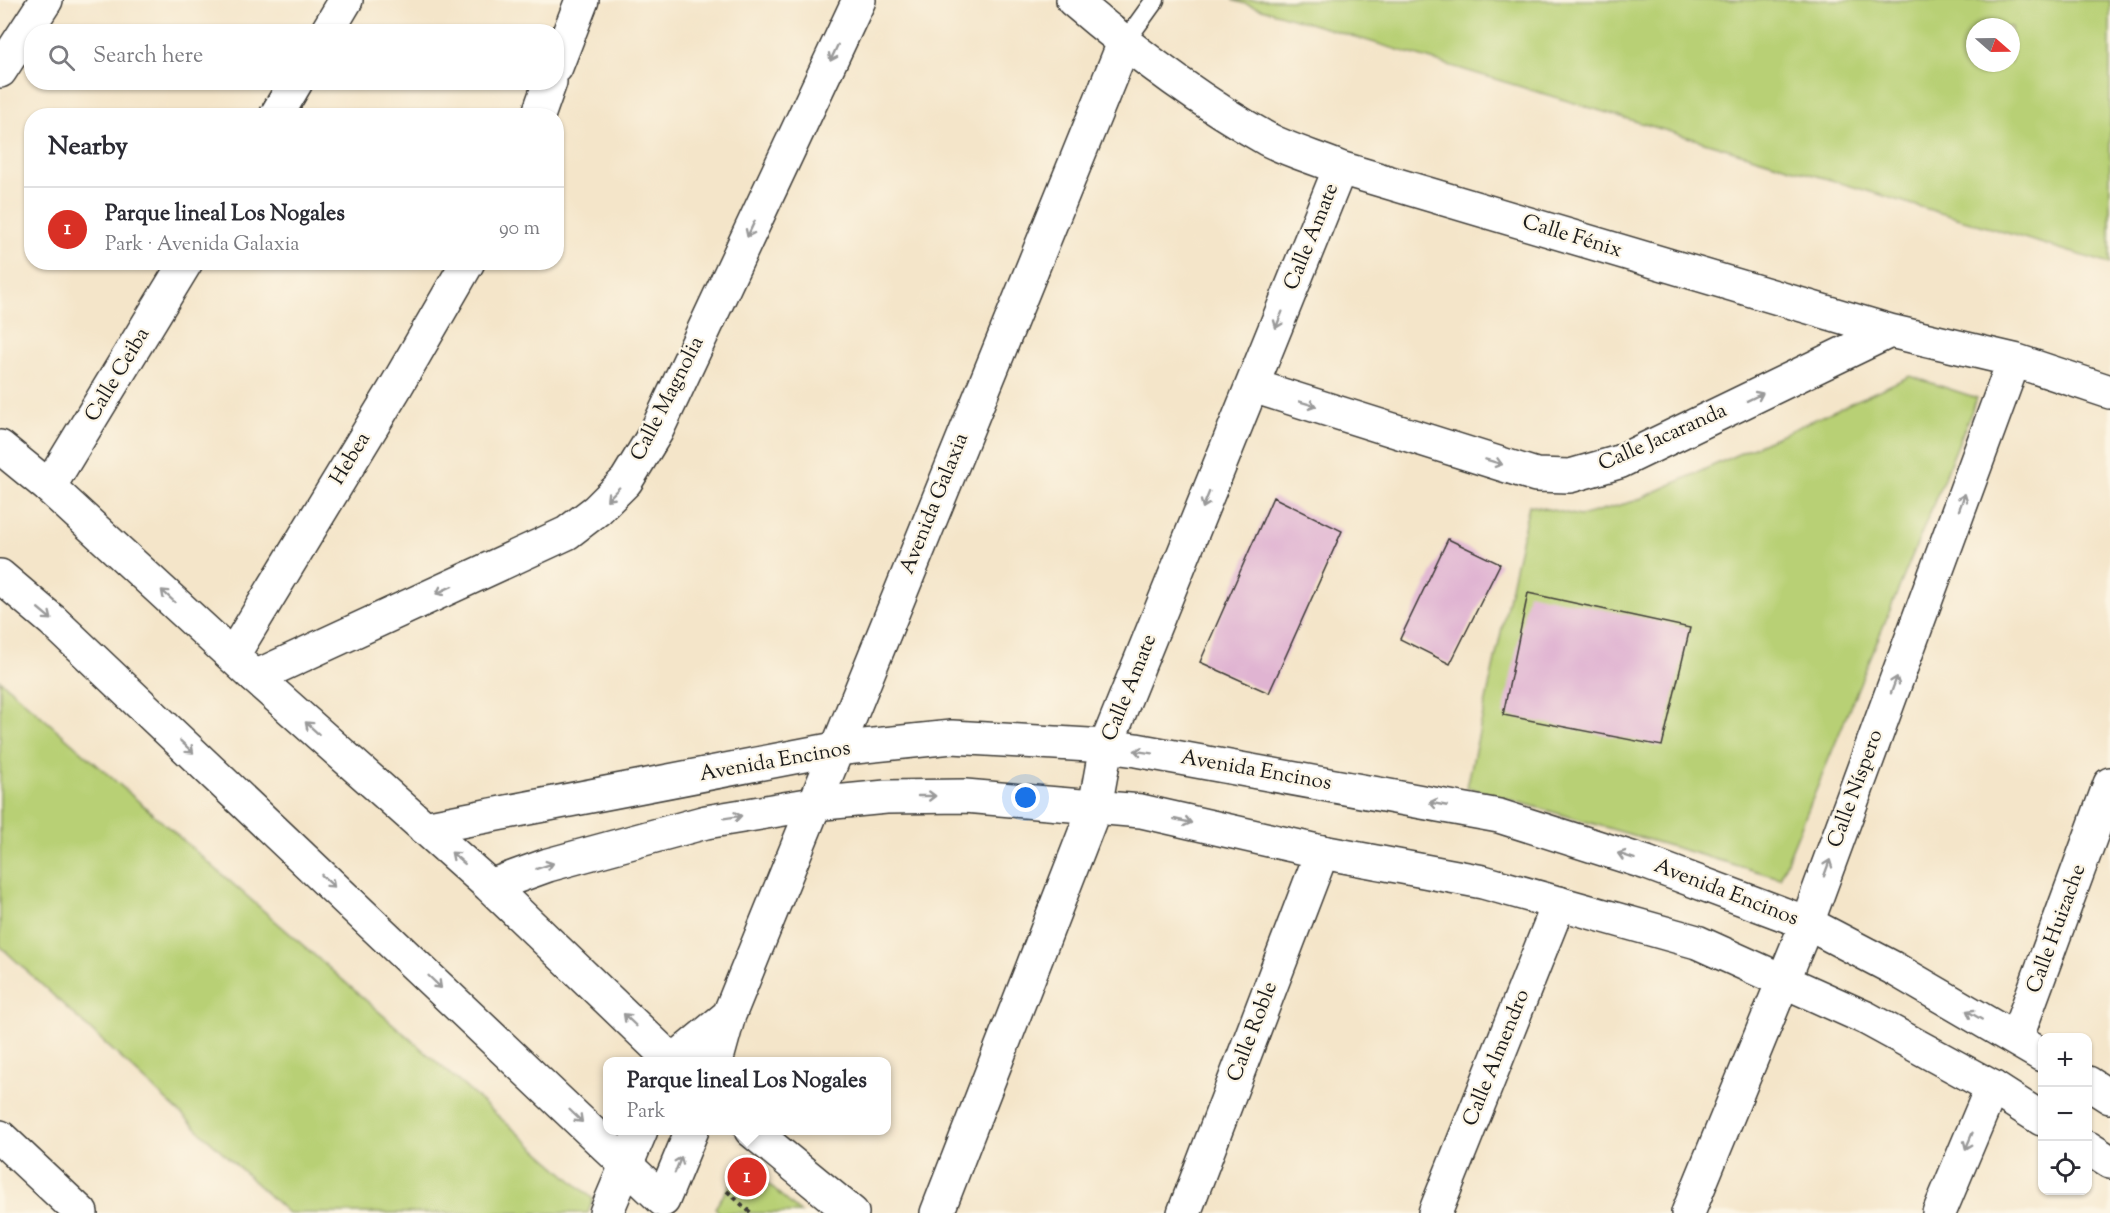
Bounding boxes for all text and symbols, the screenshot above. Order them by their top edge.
north arrow [1966,18,2020,72]
search box [24,24,564,90]
icon: search [45,41,78,74]
text: Search here [93,41,203,73]
one-way arrow [828,43,840,61]
text: Nearby [48,129,128,166]
street label: Calle Amate [1277,179,1347,295]
text: Parque lineal Los Nogales [105,199,345,231]
street label: Calle Fénix [1518,208,1626,266]
text: 1 [64,215,71,244]
text: 90 m [499,215,540,244]
one-way arrow [745,220,757,238]
text: Park · Avenida Galaxia [105,231,300,260]
one-way arrow [1273,310,1284,328]
street label: Calle Ceiba [78,322,158,428]
street label: Calle Magnolia [624,331,712,466]
one-way arrow [1745,390,1763,402]
street label: Calle Jacaranda [1594,396,1732,480]
one-way arrow [1298,399,1317,410]
street label: Hebea [323,427,379,491]
street label: Avenida Galaxia [893,429,977,579]
one-way arrow [1484,457,1503,468]
one-way arrow [605,487,620,502]
one-way arrow [1200,491,1211,509]
one-way arrow [1957,493,1968,512]
one-way arrow [436,584,454,596]
one-way arrow [161,589,176,603]
one-way arrow [37,607,53,620]
street label: Calle Amate [1095,630,1165,746]
one-way arrow [1890,676,1901,695]
one-way arrow [305,721,320,735]
street label: Calle Níspero [1821,726,1891,852]
street label: Avenida Encinos [697,734,853,790]
one-way arrow [179,740,194,754]
street label: Avenida Encinos [1178,743,1334,799]
one-way arrow [1133,746,1153,757]
your location [1011,783,1040,812]
one-way arrow [917,790,937,802]
one-way arrow [1429,798,1448,809]
one-way arrow [723,812,743,823]
one-way arrow [1174,815,1193,827]
one-way arrow [1617,850,1636,861]
one-way arrow [451,851,466,865]
street label: Avenida Encinos [1649,852,1803,934]
one-way arrow [1823,859,1834,878]
one-way arrow [535,860,554,871]
street label: Calle Huizache [2020,860,2094,998]
one-way arrow [321,874,336,888]
one-way arrow [427,974,442,989]
street label: Calle Roble [1220,978,1286,1086]
street label: Calle Almendro [1456,985,1538,1131]
one-way arrow [1966,1008,1983,1020]
one-way arrow [623,1014,638,1028]
map controls [2038,1033,2092,1195]
button: + [2038,1033,2092,1087]
popup [603,1057,891,1135]
text: Parque lineal Los Nogales [627,1066,867,1098]
button: − [2038,1087,2092,1141]
text: Park [627,1098,665,1127]
one-way arrow [568,1109,583,1123]
one-way arrow [1963,1131,1974,1150]
button: locate [2038,1141,2092,1195]
pin: 1 [728,1154,766,1200]
one-way arrow [673,1156,684,1175]

